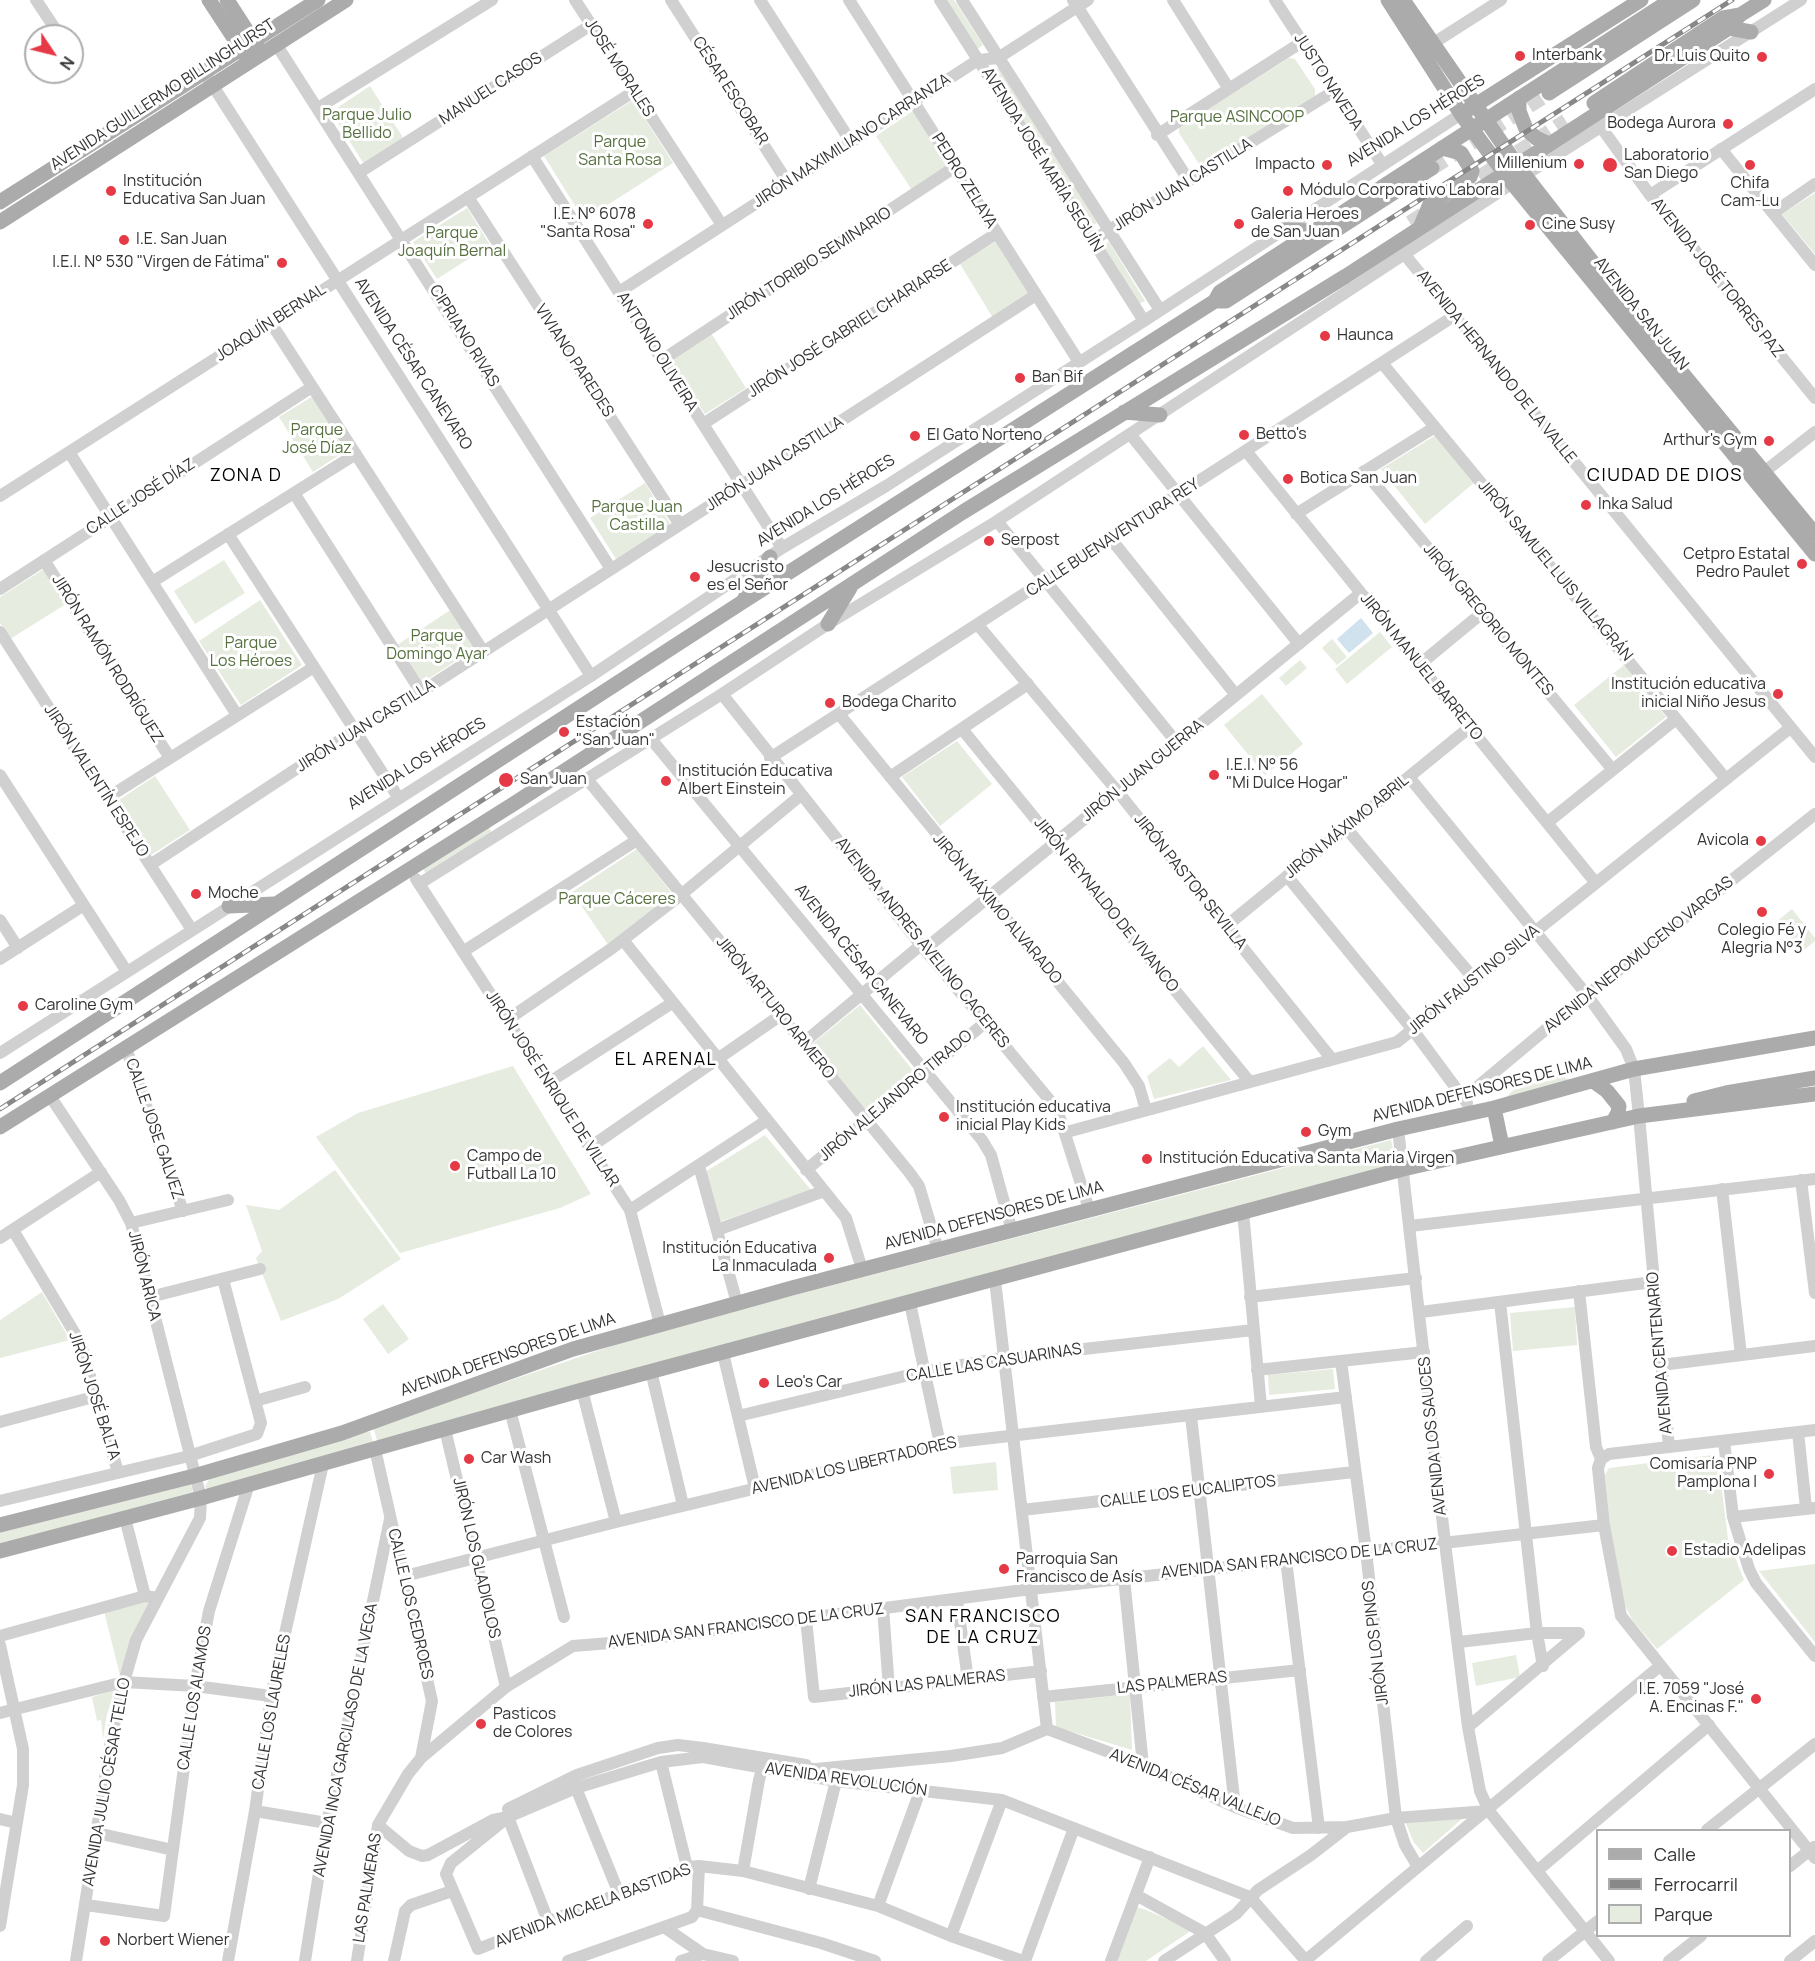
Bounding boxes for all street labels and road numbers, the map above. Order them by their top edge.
street label: AVENIDA GUILLERMO BILLINGHURST [47,15,279,175]
street label: JOSÉ MORALES [580,15,658,121]
street label: JUSTO NAVEDA [1290,30,1366,134]
street label: CÉSAR ESCOBAR [688,33,772,149]
street label: MANUEL CASOS [436,49,546,129]
street label: AVENIDA JOSÉ MARÍA SEGUÍN [977,64,1107,256]
street label: JIRÓN MAXIMILIANO CARRANZA [750,70,954,212]
street label: AVENIDA LOS HÉROES [1343,71,1489,171]
street label: PEDRO ZELAYA [927,130,1001,232]
street label: JIRÓN JUAN CASTILLA [1110,134,1256,236]
street label: AVENIDA JOSÉ TORRES PAZ [1647,195,1787,361]
street label: JIRÓN TORIBIO SEMINARIO [723,203,895,325]
street label: AVENIDA SAN JUAN [1590,254,1692,374]
street label: JIRÓN JOSÉ GABRIEL CHARIARSE [745,256,955,402]
street label: AVENIDA HERNANDO DE LA VALLE [1412,267,1580,467]
street label: AVENIDA CÉSAR CANEVARO [350,274,476,454]
street label: JOAQUÍN BERNAL [212,280,330,366]
street label: CIPRIANO RIVAS [425,281,503,391]
street label: ANTONIO OLIVEIRA [612,288,702,416]
street label: VIVIANO PAREDES [531,301,617,421]
street label: JIRÓN JUAN CASTILLA [703,412,847,516]
street label: AVENIDA LOS HÉROES [753,451,899,551]
street label: CALLE JOSÉ DÍAZ [83,455,199,539]
street label: CALLE BUENAVENTURA REY [1023,475,1203,601]
street label: JIRÓN SAMUEL LUIS VILLAGRÁN [1474,477,1636,665]
street label: JIRÓN GREGORIO MONTES [1419,540,1557,700]
street label: JIRÓN RAMÓN RODRÍGUEZ [47,572,167,746]
street label: JIRÓN MANUEL BARRETO [1356,590,1486,744]
street label: JIRÓN JUAN CASTILLA [293,675,439,777]
street label: JIRÓN VALENTÍN ESPEJO [40,701,152,861]
street label: AVENIDA LOS HÉROES [344,714,490,814]
street label: JIRÓN JUAN GUERRA [1078,716,1208,826]
street label: JIRÓN MÁXIMO ABRIL [1281,771,1413,883]
street label: JIRÓN PASTOR SEVILLA [1129,810,1251,954]
street label: JIRÓN REYNALDO DE VIVANCO [1030,814,1182,996]
street label: JIRÓN MÁXIMO ALVARADO [928,830,1066,988]
street label: AVENIDA ANDRES AVELINO CACERES [831,834,1013,1052]
street label: AVENIDA NEPOMUCENO VARGAS [1541,873,1737,1037]
street label: AVENIDA CÉSAR CANEVARO [790,881,932,1049]
street label: JIRÓN FAUSTINO SILVA [1404,921,1544,1039]
street label: JIRÓN ARTURO ARMERO [712,933,838,1083]
street label: JIRÓN JOSÉ ENRIQUE DE VILLAR [481,987,623,1191]
street label: JIRÓN ALEJANDRO TIRADO [816,1026,976,1166]
street label: AVENIDA DEFENSORES DE LIMA [1370,1053,1594,1127]
street label: CALLE JOSE GALVEZ [121,1056,187,1202]
street label: AVENIDA DEFENSORES DE LIMA [882,1177,1106,1255]
street label: JIRÓN ARICA [124,1229,164,1323]
street label: AVENIDA CENTENARIO [1643,1271,1677,1435]
street label: AVENIDA DEFENSORES DE LIMA [398,1309,618,1401]
street label: JIRÓN JOSÉ BALTA [64,1329,124,1463]
street label: CALLE LAS CASUARINAS [905,1340,1083,1386]
street label: AVENIDA LOS SAUCES [1415,1356,1451,1516]
street label: AVENIDA LOS LIBERTADORES [750,1433,958,1499]
street label: CALLE LOS EUCALIPTOS [1099,1472,1277,1512]
street label: JIRÓN LOS GLADIOLOS [448,1476,504,1640]
street label: CALLE LOS CEDROES [383,1527,437,1681]
street label: AVENIDA SAN FRANCISCO DE LA CRUZ [1160,1535,1438,1583]
street label: JIRÓN LOS PINOS [1359,1580,1393,1706]
street label: AVENIDA SAN FRANCISCO DE LA CRUZ [607,1600,885,1652]
street label: AVENIDA INCA GARCILASO DE LA VEGA [310,1602,382,1878]
street label: CALLE LOS ALAMOS [174,1625,216,1771]
street label: CALLE LOS LAURELES [249,1633,295,1791]
street label: JIRÓN LAS PALMERAS [848,1666,1006,1702]
street label: LAS PALMERAS [1116,1668,1228,1698]
street label: AVENIDA JULIO CÉSAR TELLO [79,1676,135,1888]
street label: AVENIDA CÉSAR VALLEJO [1107,1745,1283,1831]
street label: AVENIDA REVOLUCIÓN [764,1759,928,1801]
street label: LAS PALMERAS [350,1832,386,1944]
street label: AVENIDA MICAELA BASTIDAS [492,1860,694,1952]

